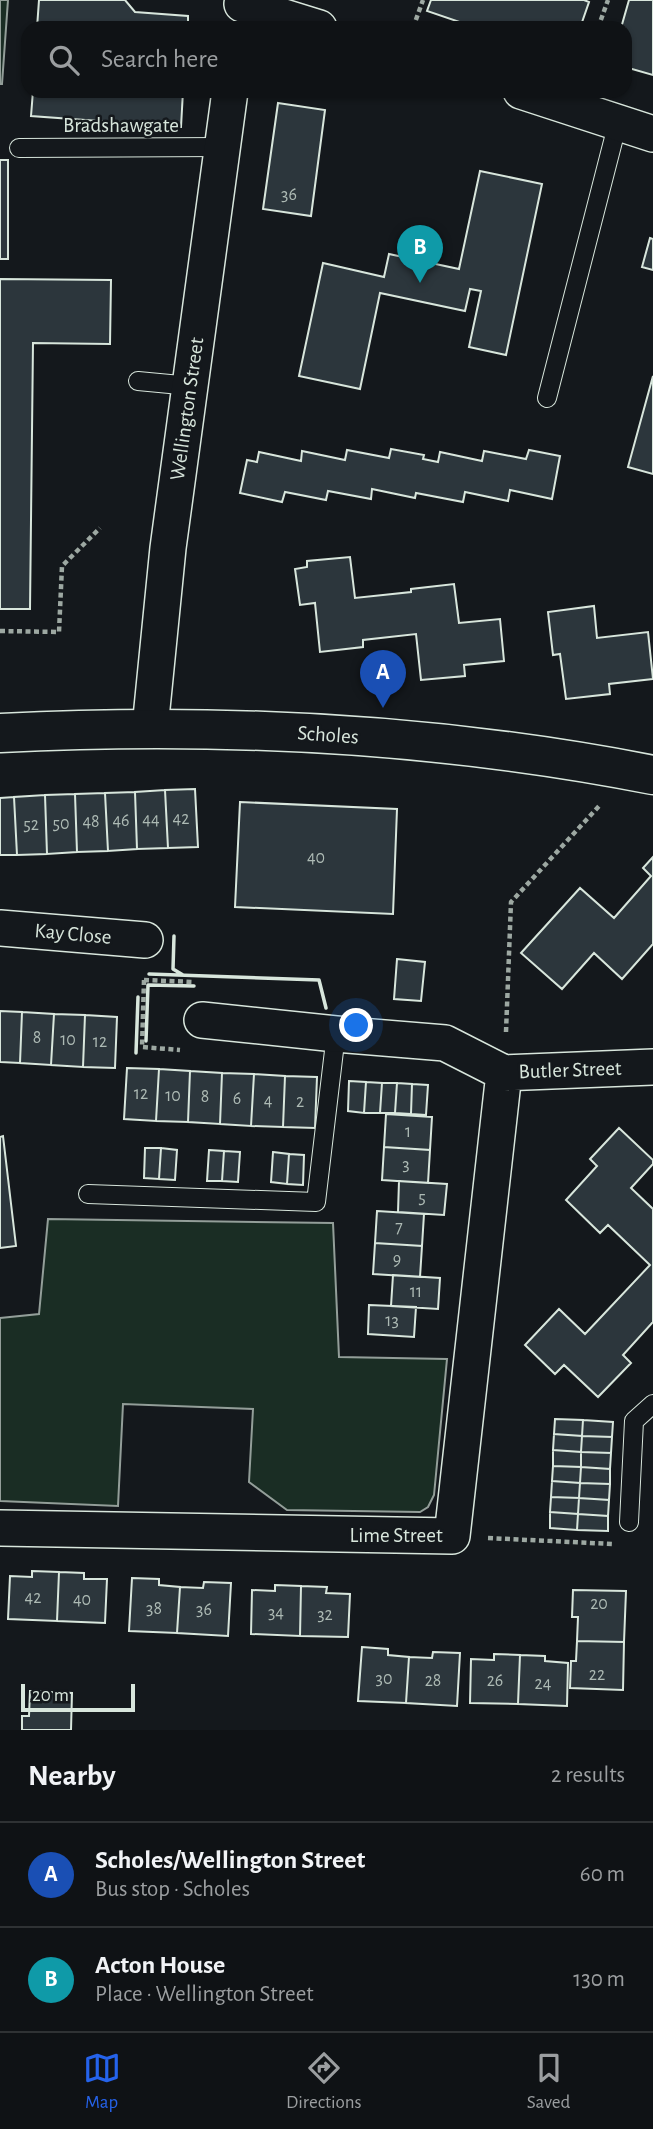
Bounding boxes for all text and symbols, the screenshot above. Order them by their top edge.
search box [21,21,632,98]
icon: search [45,41,83,79]
text: Search here [101,46,219,72]
street label: Bradshawgate [63,115,179,136]
house number: 36 [281,186,297,204]
pin: B [397,225,443,283]
street label: Wellington Street [167,336,207,482]
pin: A [360,650,406,708]
street label: Scholes [297,722,359,748]
house number: 42 [173,810,189,828]
house number: 44 [142,811,160,829]
house number: 46 [112,812,130,830]
house number: 48 [82,813,100,831]
house number: 50 [52,815,70,833]
house number: 52 [23,816,39,834]
house number: 40 [307,849,325,867]
street label: Kay Close [34,920,112,948]
your location [339,1008,373,1042]
house number: 8 [33,1029,41,1047]
house number: 10 [60,1031,76,1049]
house number: 12 [93,1033,107,1051]
street label: Butler Street [518,1058,622,1082]
house number: 12 [134,1085,148,1103]
house number: 10 [165,1087,181,1105]
house number: 8 [201,1088,209,1106]
house number: 6 [233,1090,241,1108]
house number: 4 [264,1092,273,1110]
house number: 2 [296,1093,304,1111]
house number: 1 [405,1123,411,1141]
house number: 3 [402,1156,410,1174]
house number: 5 [418,1189,426,1207]
house number: 7 [395,1219,403,1237]
house number: 9 [393,1251,401,1269]
house number: 11 [410,1283,422,1301]
house number: 13 [385,1312,399,1330]
street label: Lime Street [349,1525,443,1546]
house number: 42 [25,1589,41,1607]
house number: 40 [73,1591,91,1609]
house number: 20 [590,1595,608,1613]
house number: 38 [146,1600,162,1618]
house number: 36 [196,1601,212,1619]
house number: 34 [268,1604,284,1622]
house number: 32 [317,1606,333,1624]
house number: 22 [589,1666,605,1684]
house number: 30 [376,1670,392,1688]
house number: 28 [425,1672,441,1690]
house number: 26 [487,1672,503,1690]
house number: 24 [535,1675,552,1693]
scale bar [21,1681,135,1713]
text: 20 m [32,1686,69,1705]
text: Nearby [28,1761,116,1791]
text: 2 results [551,1764,625,1787]
text: Scholes/Wellington Street [95,1847,365,1873]
text: A [44,1863,58,1886]
text: 60 m [580,1863,625,1886]
text: Bus stop · Scholes [95,1878,250,1901]
text: Acton House [95,1952,225,1978]
text: B [44,1968,58,1991]
text: 130 m [573,1968,625,1991]
text: Place · Wellington Street [95,1983,314,2006]
tab: Map [83,2049,121,2114]
tab: Directions [286,2049,362,2114]
tab: Saved [527,2049,570,2114]

